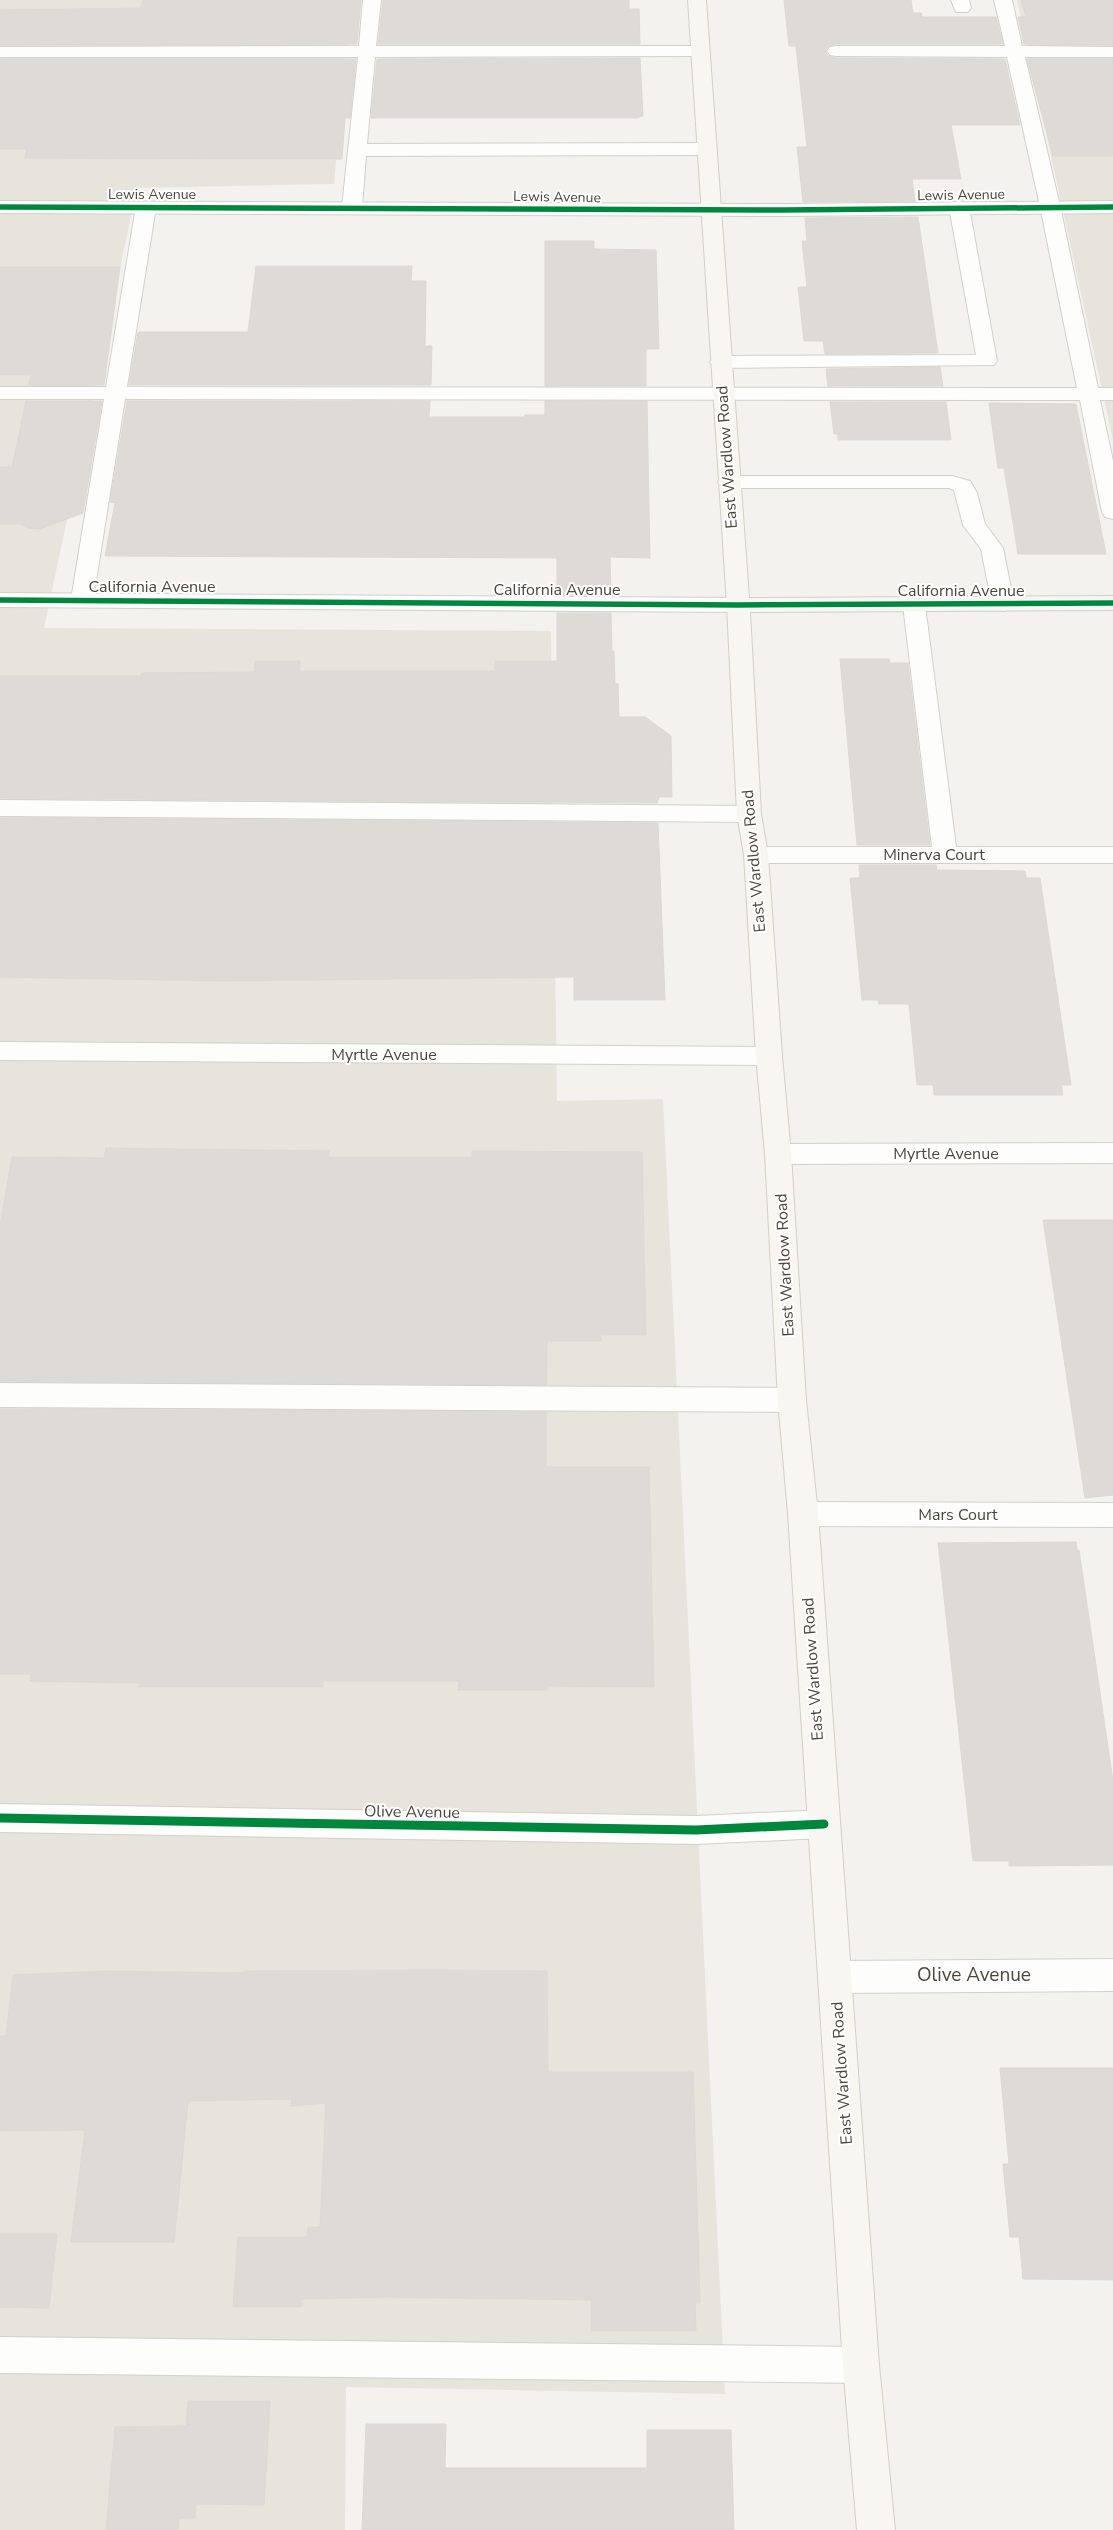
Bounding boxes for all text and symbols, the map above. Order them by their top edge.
street label: Lewis Avenue [108,185,196,204]
street label: Lewis Avenue [917,185,1005,205]
street label: Lewis Avenue [513,187,601,207]
street label: East Wardlow Road [711,385,743,529]
street label: California Avenue [88,576,216,598]
street label: California Avenue [493,579,621,601]
street label: California Avenue [897,580,1025,602]
street label: East Wardlow Road [737,789,771,933]
street label: Minerva Court [883,844,985,866]
street label: Myrtle Avenue [331,1044,437,1066]
street label: Myrtle Avenue [893,1143,999,1165]
street label: East Wardlow Road [770,1193,800,1337]
street label: Mars Court [918,1504,998,1526]
street label: East Wardlow Road [797,1597,829,1741]
street label: Olive Avenue [364,1800,460,1824]
street label: Olive Avenue [917,1962,1031,1988]
street label: East Wardlow Road [826,2001,858,2145]

